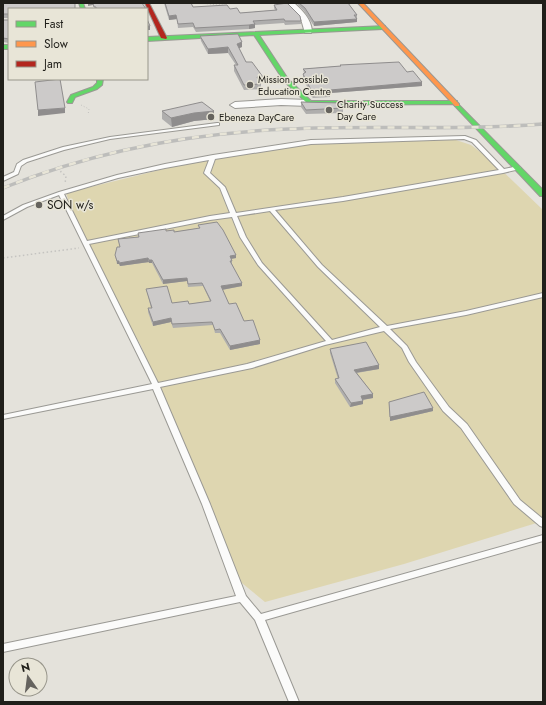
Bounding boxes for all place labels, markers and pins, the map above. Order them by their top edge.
place label: Mission possible Education Centre [258,72,331,99]
marker: Mission possible Education Centre [245,80,255,90]
place label: Charity Success Day Care [337,97,403,124]
marker: Charity Success Day Care [324,105,334,115]
place label: Ebeneza DayCare [219,110,294,125]
marker: Ebeneza DayCare [206,112,216,122]
place label: SON w/s [47,196,93,214]
marker: SON w/s [34,200,44,210]

